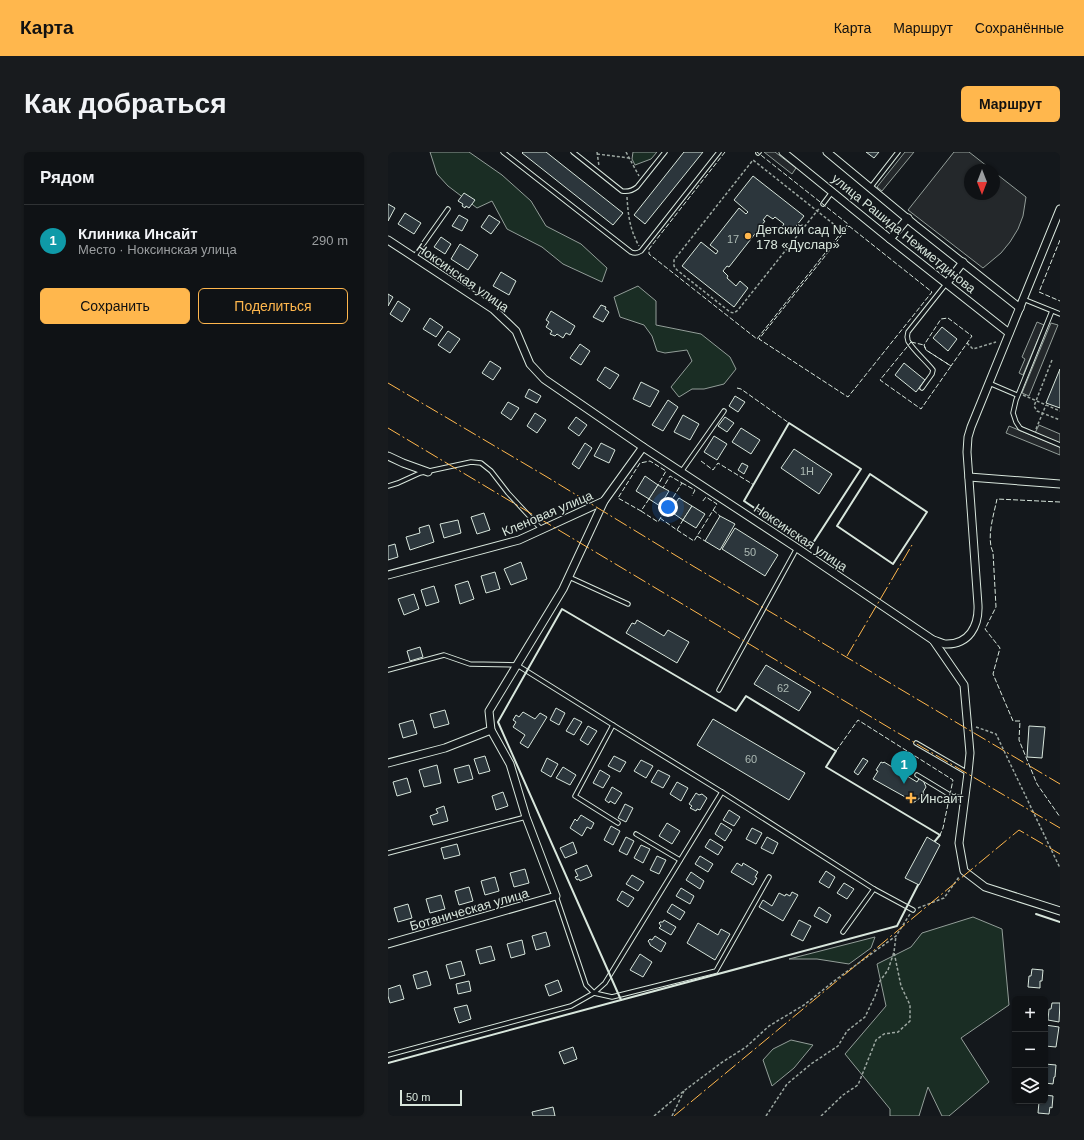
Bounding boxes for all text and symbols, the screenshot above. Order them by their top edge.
text: Карта [20,17,74,38]
text: Карта [834,20,871,36]
text: Маршрут [893,20,953,36]
text: Сохранённые [975,20,1064,36]
button: Маршрут [961,86,1060,122]
text: Как добраться [24,88,226,119]
north arrow [964,164,1000,200]
text: Рядом [40,168,95,187]
street label: улица Рашида Нежметдинова [829,171,979,297]
place label: Детский сад № 178 «Дуслар» [756,222,847,252]
text: Клиника Инсайт [78,225,197,242]
marker: Детский сад № 178 «Дуслар» [743,231,753,241]
text: 1 [49,233,57,248]
text: 290 m [312,233,348,248]
house number: 17 [727,233,739,245]
street label: Ноксинская улица [414,240,512,315]
text: Место · Ноксинская улица [78,242,237,257]
button: Сохранить [40,288,190,324]
button: Поделиться [198,288,348,324]
house number: 1Н [800,465,814,477]
street label: Кленовая улица [500,487,596,539]
your location [658,497,678,517]
street label: Ноксинская улица [751,501,851,575]
house number: 50 [744,546,756,558]
house number: 62 [777,682,789,694]
pin: 1 [891,751,917,784]
house number: 60 [745,753,757,765]
place label: Инсайт [920,791,964,806]
marker: Инсайт [905,792,917,804]
street label: Ботаническая улица [408,885,531,934]
map controls [1012,996,1048,1104]
button: + [1012,996,1048,1032]
button: − [1012,1032,1048,1068]
button: layers [1012,1068,1048,1104]
scale bar [400,1088,462,1107]
text: 50 m [406,1091,430,1103]

